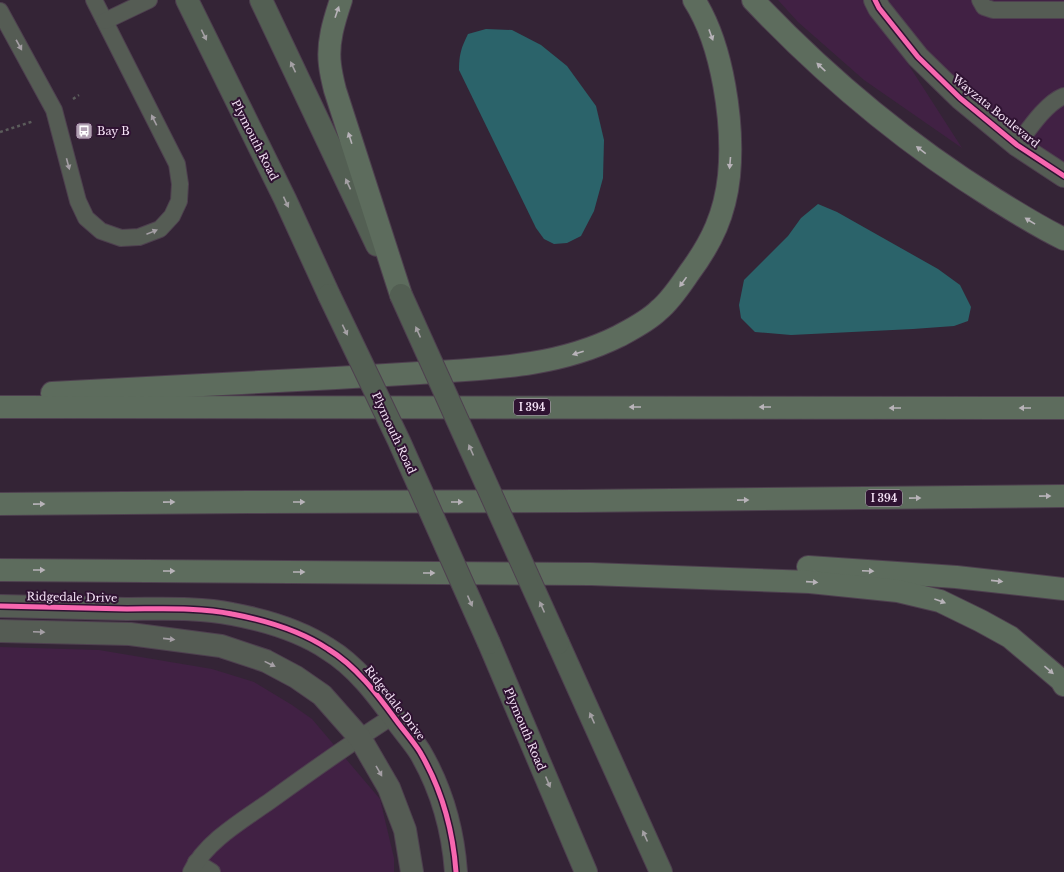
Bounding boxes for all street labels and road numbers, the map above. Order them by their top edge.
street label: Wayzata Boulevard [949,71,1043,151]
street label: Plymouth Road [229,97,282,183]
street label: Plymouth Road [369,390,419,477]
road number: I 394 [514,399,550,415]
road number: I 394 [866,490,902,506]
street label: Ridgedale Drive [27,589,117,605]
street label: Ridgedale Drive [362,663,428,743]
street label: Plymouth Road [501,685,549,773]

